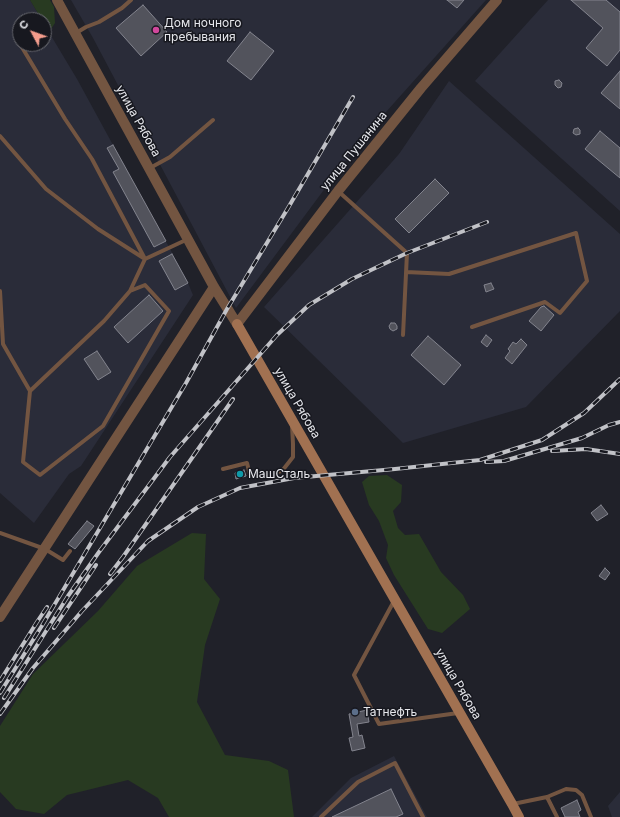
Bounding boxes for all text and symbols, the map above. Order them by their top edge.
north arrow [12,12,52,52]
place label: Дом ночного пребывания [164,16,242,44]
text: С [16,17,32,32]
marker: Дом ночного пребывания [151,25,161,35]
street label: улица Рябова [112,83,164,159]
street label: улица Пушанина [318,108,390,194]
street label: улица Рябова [271,365,323,441]
place label: МашСталь [248,467,310,481]
marker: МашСталь [235,469,245,479]
street label: улица Рябова [432,646,484,722]
place label: Татнефть [363,705,417,719]
marker: Татнефть [350,707,360,717]

